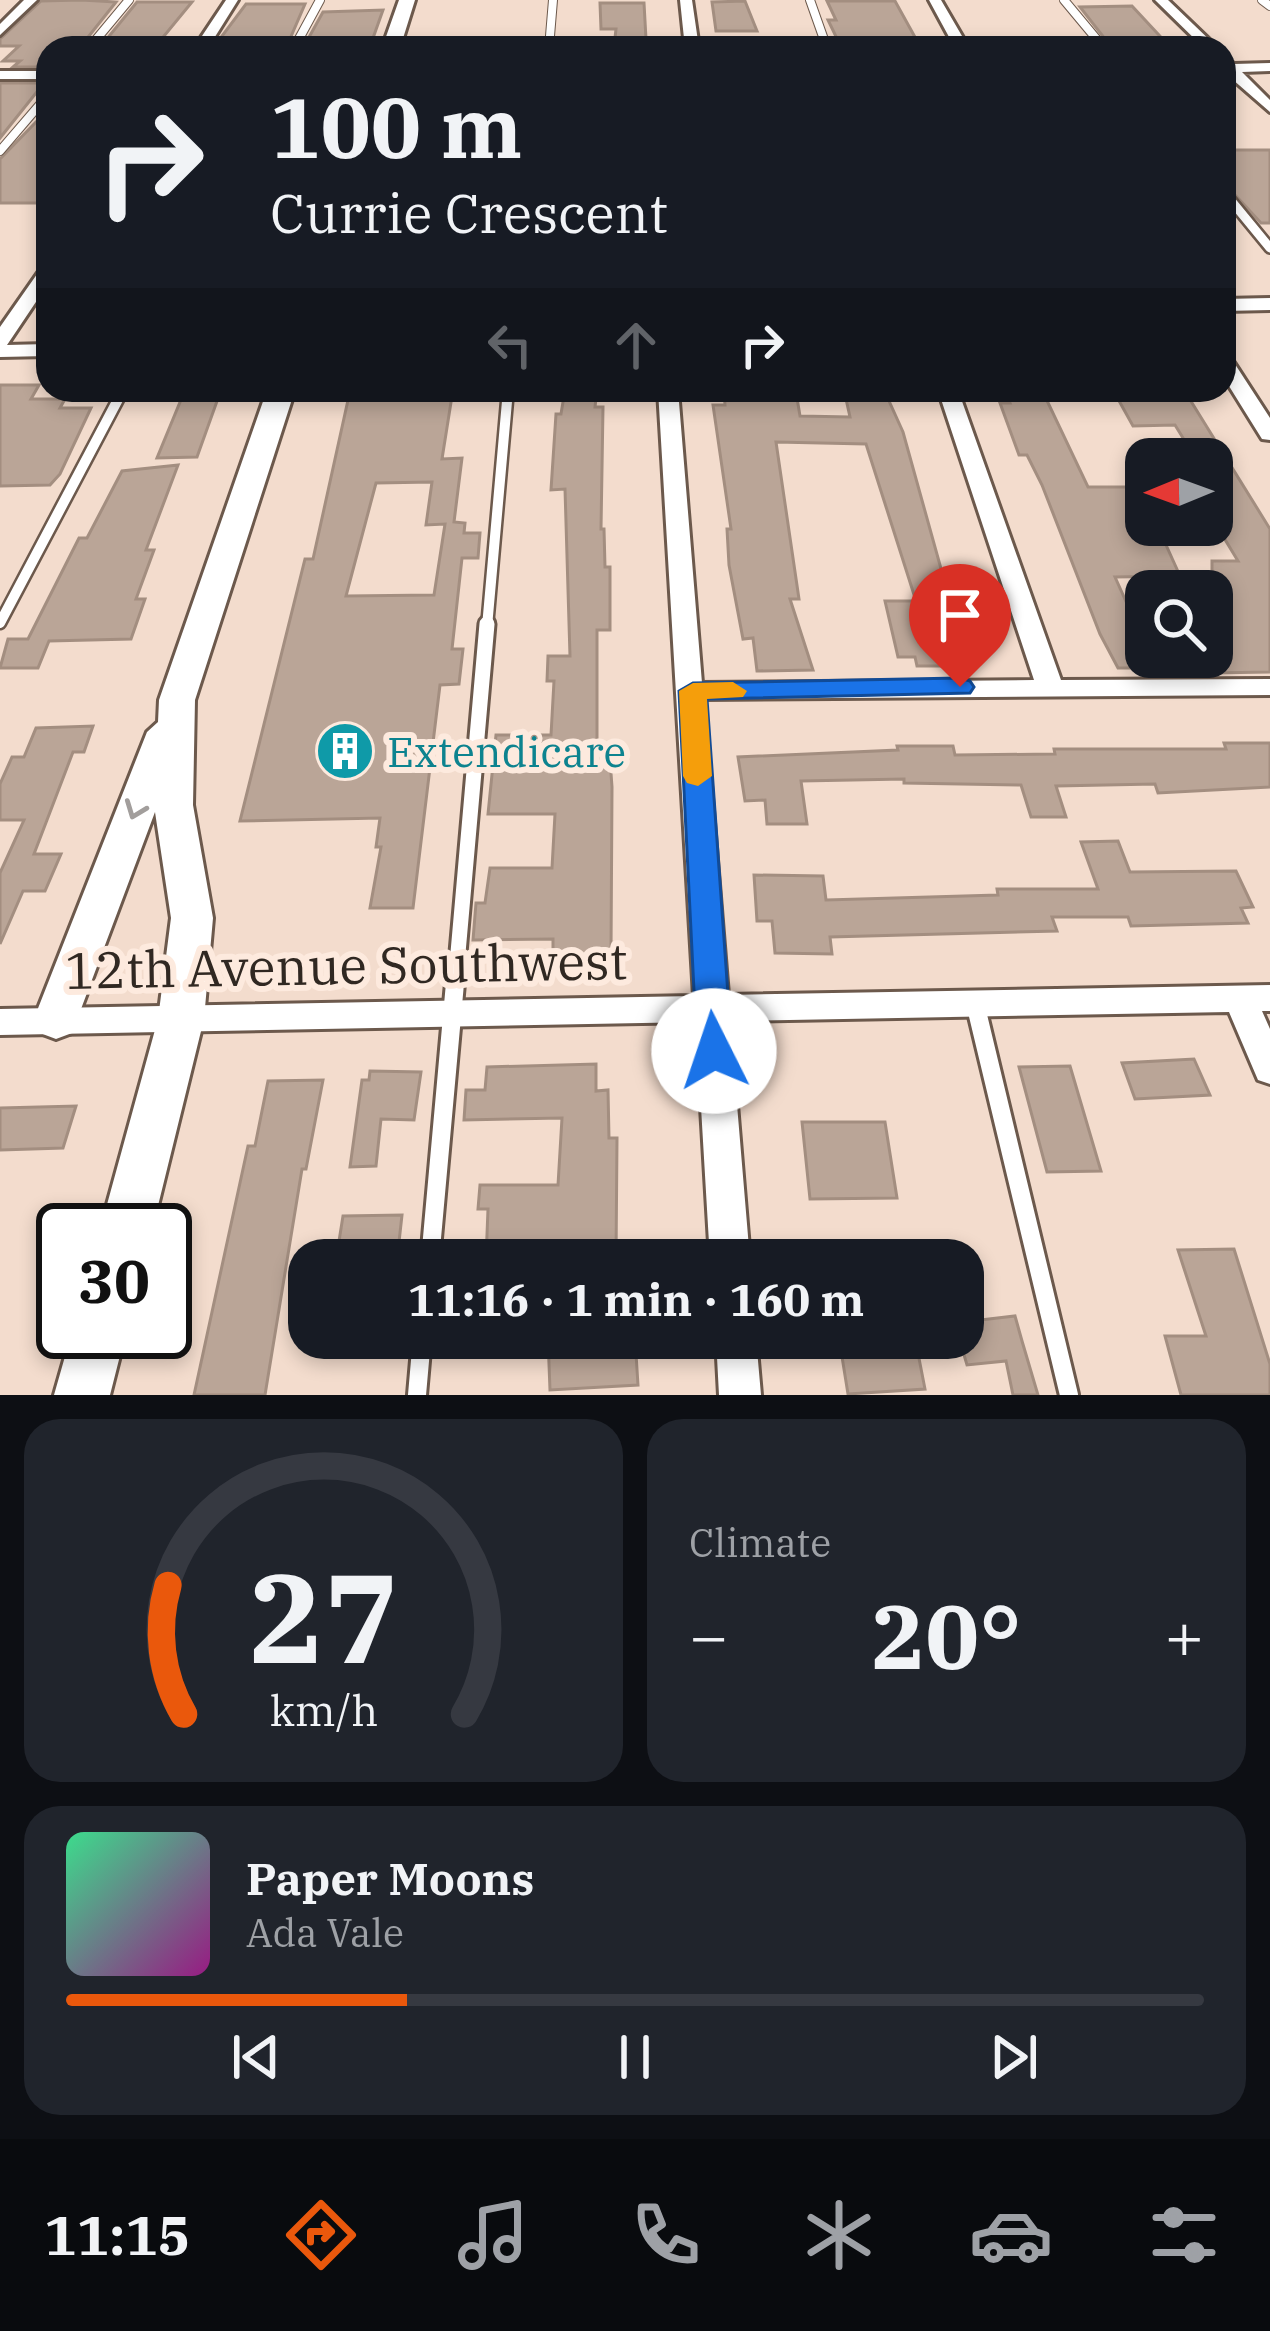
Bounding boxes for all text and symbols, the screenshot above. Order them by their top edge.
text: 100 m [270,72,522,181]
icon: right [72,84,228,240]
text: Currie Crescent [270,178,668,248]
icon: left [477,312,543,378]
icon: ahead [603,312,669,378]
icon: right [729,312,795,378]
north arrow [1125,438,1233,546]
map controls [1125,438,1233,678]
pin [909,564,1011,687]
button: search [1125,570,1233,678]
icon: arrive [927,582,993,648]
building icon: Extendicare [314,720,376,782]
place label: Extendicare [387,724,626,779]
one-way arrow [125,798,150,819]
street label: 12th Avenue Southwest [64,927,628,1003]
position arrow [651,988,777,1114]
speed limit sign: 30 [36,1203,192,1359]
text: 11:16 · 1 min · 160 m [408,1270,864,1328]
text: Climate [689,1517,831,1568]
text: 27 [249,1535,398,1697]
text: 20° [871,1577,1022,1694]
text: − [689,1592,729,1678]
text: + [1164,1592,1204,1678]
text: km/h [269,1681,378,1737]
text: Paper Moons [246,1849,534,1907]
text: Ada Vale [246,1907,404,1958]
icon: previous [223,2024,289,2090]
icon: pause [602,2024,668,2090]
icon: next [981,2024,1047,2090]
icon: directions [279,2193,363,2277]
icon: music [451,2193,535,2277]
icon: phone [624,2193,708,2277]
icon: climate [797,2193,881,2277]
icon: car [969,2193,1053,2277]
icon: filters [1142,2193,1226,2277]
text: 11:15 [44,2200,190,2270]

